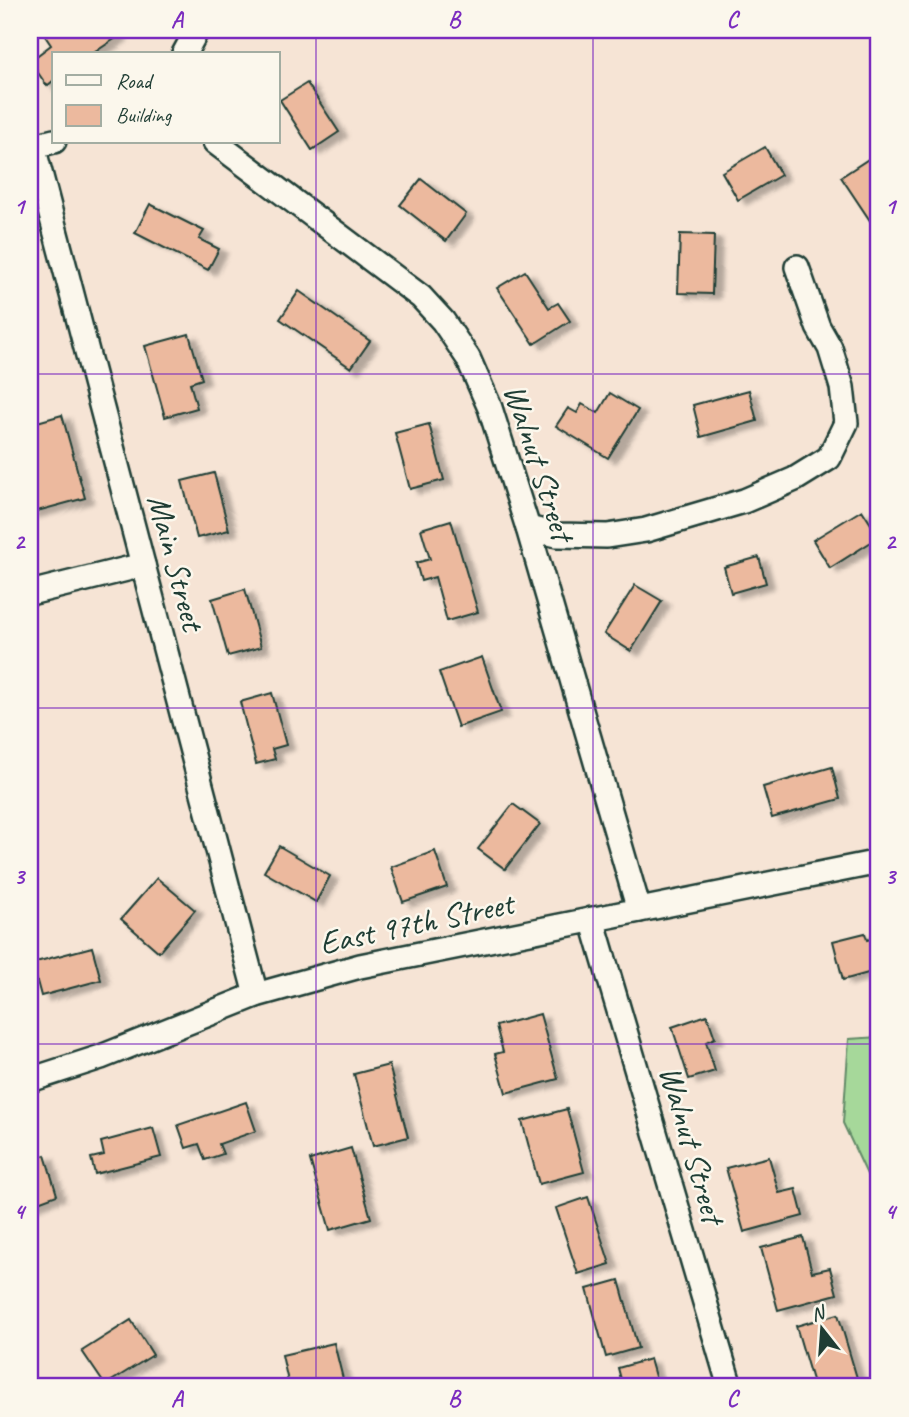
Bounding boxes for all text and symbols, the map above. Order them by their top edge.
text: A [171,5,185,34]
text: B [448,5,462,34]
text: C [727,5,741,34]
legend [52,52,280,144]
text: Road [116,68,155,94]
text: Building [116,102,173,128]
text: 1 [14,192,27,221]
text: 1 [885,192,898,221]
street label: Walnut Street [494,379,585,550]
street label: Main Street [138,490,215,638]
text: 2 [14,527,27,556]
text: 2 [885,527,898,556]
text: 3 [14,862,27,891]
text: 3 [885,862,898,891]
street label: East 97th Street [316,881,520,964]
street label: Walnut Street [650,1061,736,1232]
text: 4 [14,1197,27,1226]
text: 4 [885,1197,898,1226]
north arrow [786,1294,856,1364]
text: N [808,1300,830,1327]
text: A [171,1384,185,1413]
text: B [448,1384,462,1413]
text: C [727,1384,741,1413]

